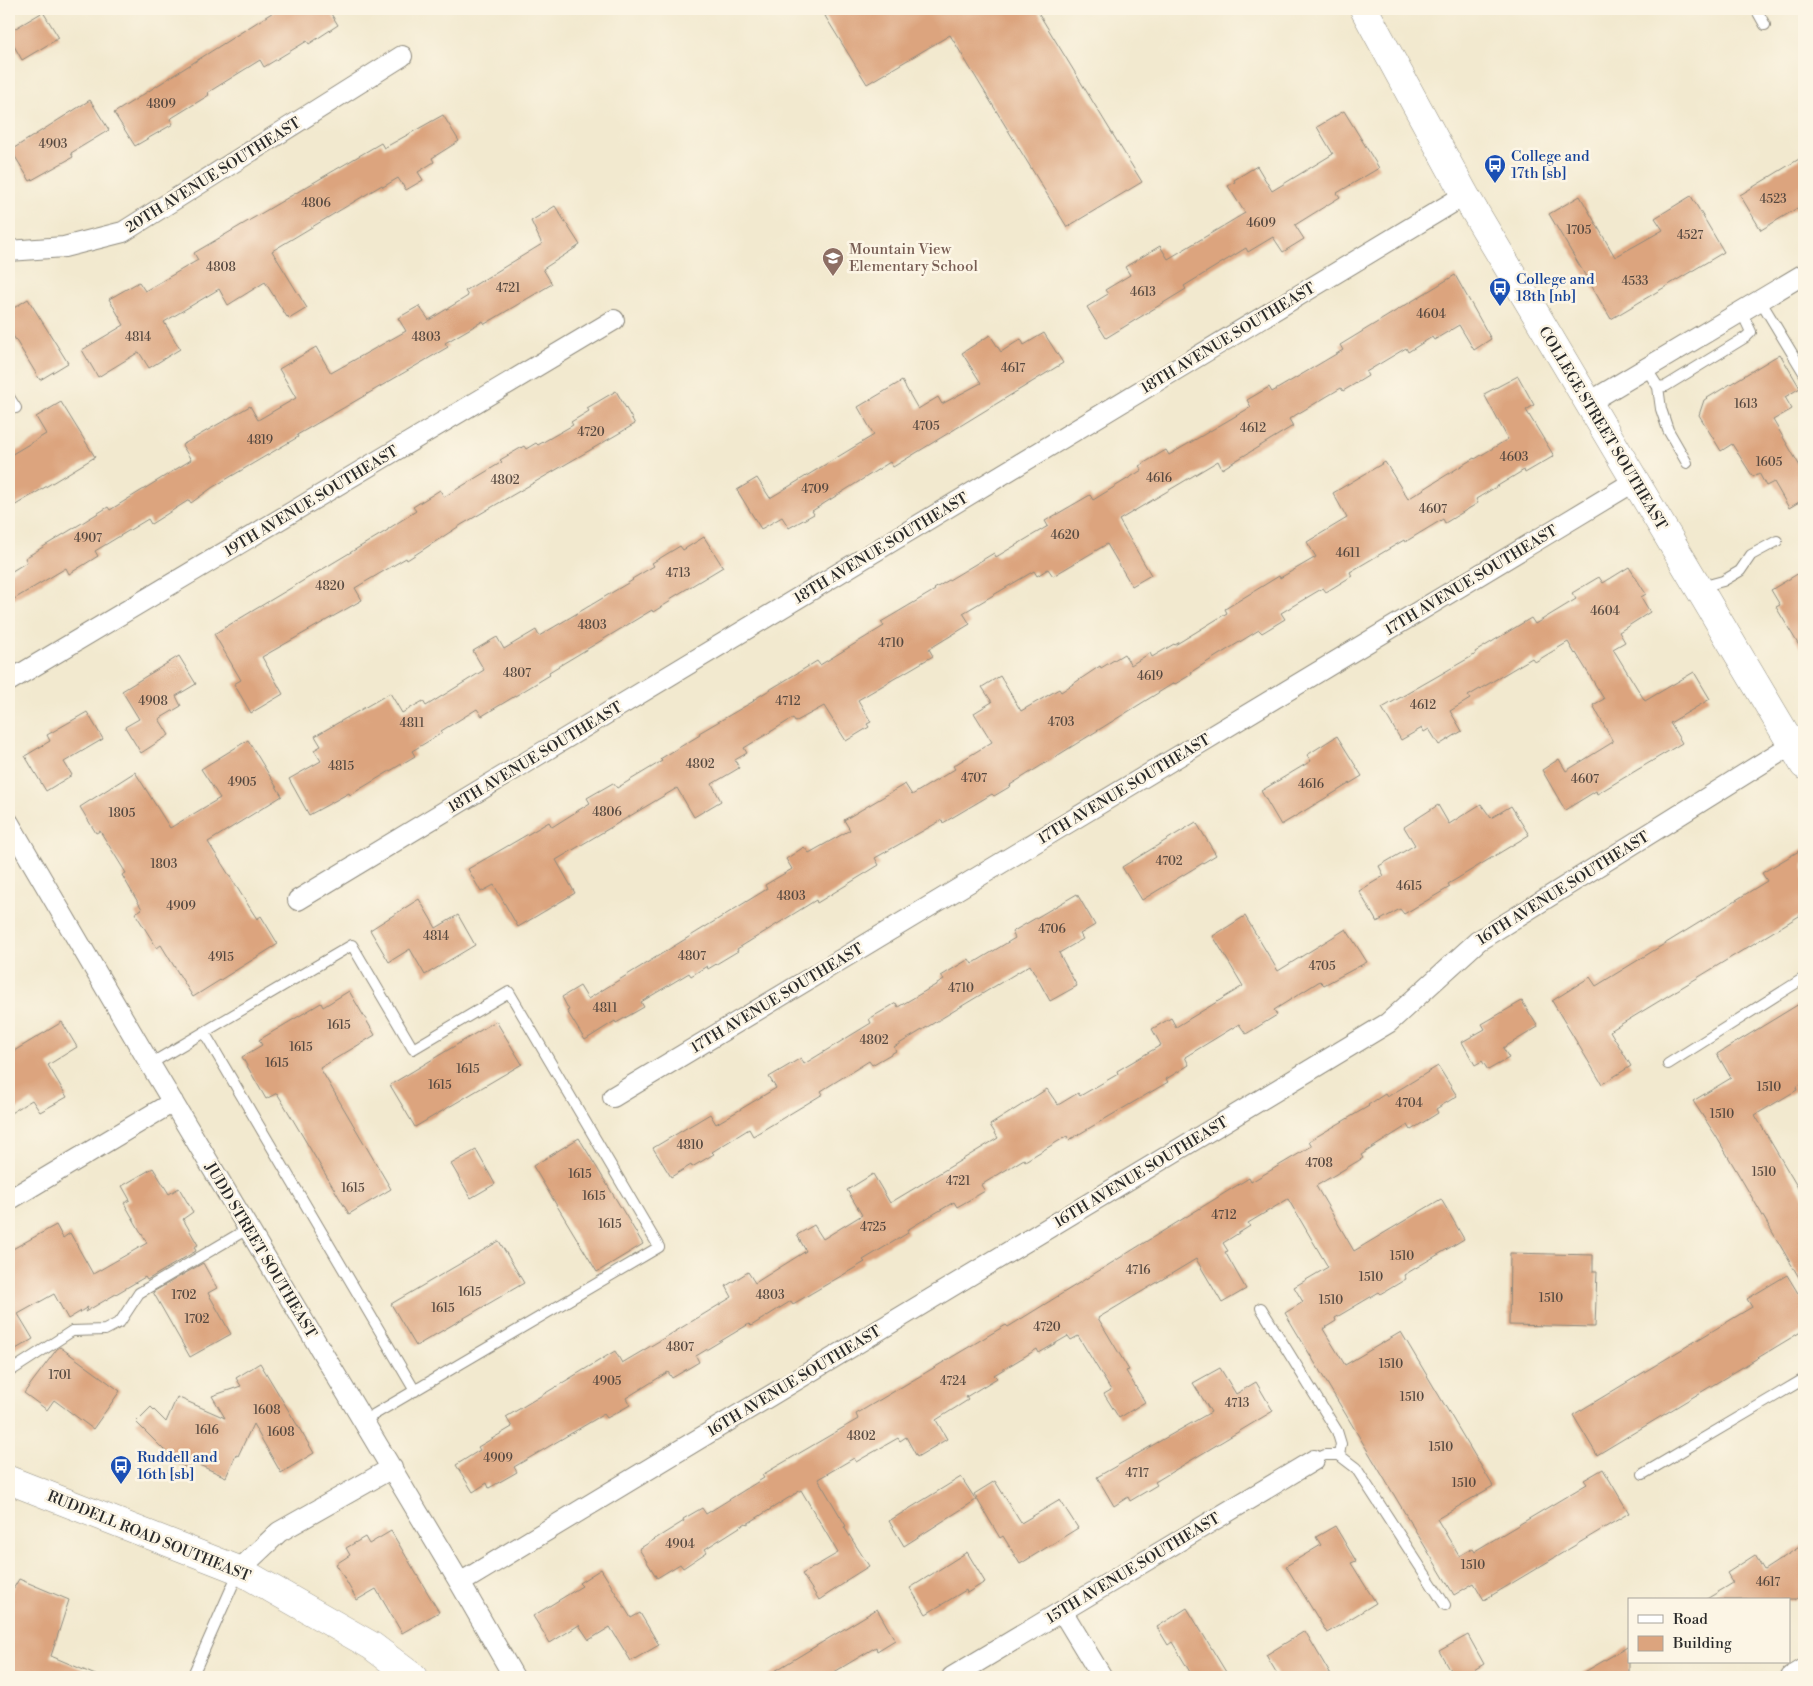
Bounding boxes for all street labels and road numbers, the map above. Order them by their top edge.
street label: 20TH AVENUE SOUTHEAST [122,113,305,237]
street label: 18TH AVENUE SOUTHEAST [1138,279,1319,398]
street label: COLLEGE STREET SOUTHEAST [1534,323,1671,534]
street label: 19TH AVENUE SOUTHEAST [221,442,402,561]
street label: 18TH AVENUE SOUTHEAST [791,489,972,608]
street label: 17TH AVENUE SOUTHEAST [1382,521,1561,640]
street label: 18TH AVENUE SOUTHEAST [445,698,626,817]
street label: 17TH AVENUE SOUTHEAST [1035,730,1214,849]
street label: 16TH AVENUE SOUTHEAST [1474,827,1653,949]
street label: 17TH AVENUE SOUTHEAST [688,939,867,1058]
street label: 16TH AVENUE SOUTHEAST [1051,1113,1232,1232]
street label: JUDD STREET SOUTHEAST [200,1158,321,1342]
street label: 16TH AVENUE SOUTHEAST [704,1322,885,1441]
street label: RUDDELL ROAD SOUTHEAST [44,1487,254,1586]
street label: 15TH AVENUE SOUTHEAST [1043,1509,1224,1628]

